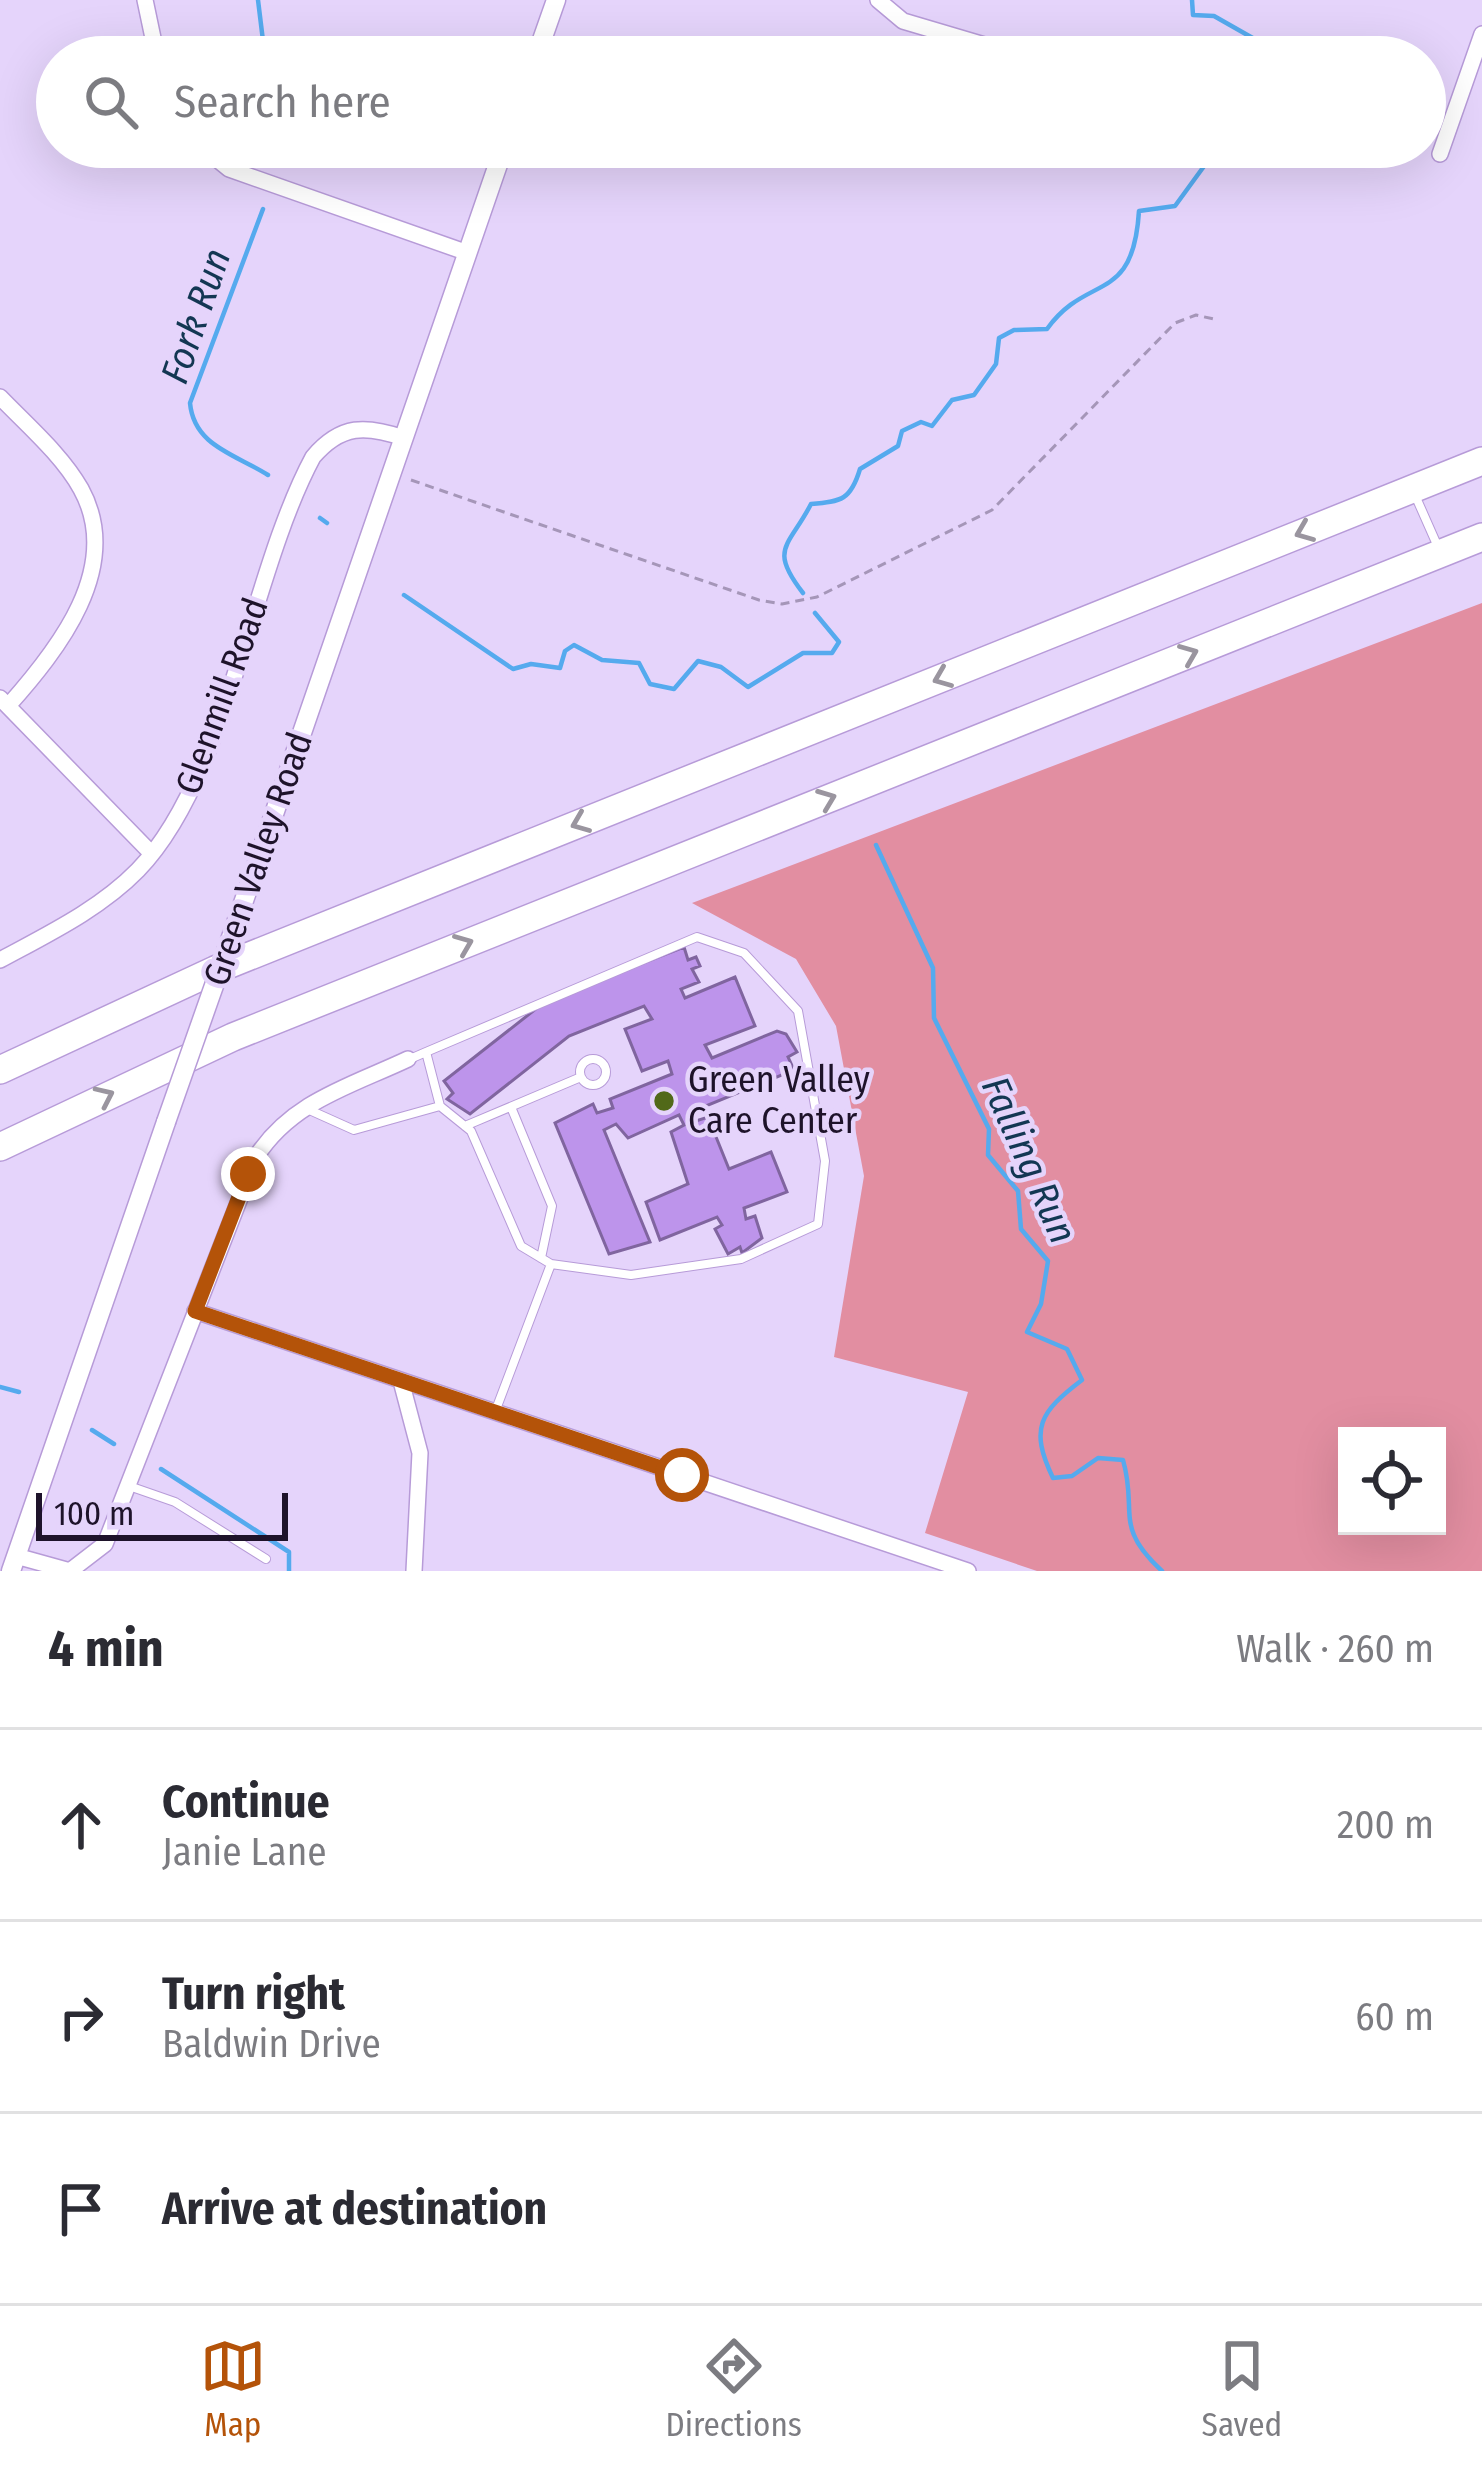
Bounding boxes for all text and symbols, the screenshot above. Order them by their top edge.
search box [36,36,1446,168]
icon: search [78,69,144,135]
text: Search here [174,75,391,129]
water label: Fork Run [152,243,240,389]
one-way arrow [1294,518,1315,542]
street label: Glenmill Road [166,592,278,800]
one-way arrow [1177,644,1198,668]
one-way arrow [932,663,953,688]
street label: Green Valley Road [194,727,322,991]
one-way arrow [815,789,836,814]
one-way arrow [570,809,591,833]
one-way arrow [453,934,474,958]
place label: Green Valley Care Center [688,1058,870,1143]
water label: Falling Run [972,1070,1086,1250]
one-way arrow [93,1086,114,1110]
marker: Green Valley Care Center [651,1088,677,1114]
route end [221,1147,275,1201]
map controls [1338,1427,1446,1535]
button: locate [1338,1427,1446,1535]
route start [655,1448,709,1502]
scale bar [36,1487,288,1540]
text: 100 m [54,1494,134,1534]
text: 4 min [48,1618,164,1680]
text: Walk · 260 m [1236,1626,1434,1672]
text: Continue [162,1775,330,1829]
icon: ahead [48,1792,114,1858]
text: 200 m [1337,1802,1434,1848]
text: Janie Lane [162,1829,327,1875]
text: Turn right [162,1967,345,2021]
icon: right [48,1984,114,2050]
text: 60 m [1355,1994,1434,2040]
text: Baldwin Drive [162,2021,381,2067]
icon: arrive [48,2176,114,2242]
text: Arrive at destination [162,2182,547,2236]
tab: Map [200,2333,266,2445]
tab: Directions [665,2333,802,2445]
tab: Saved [1202,2333,1282,2445]

